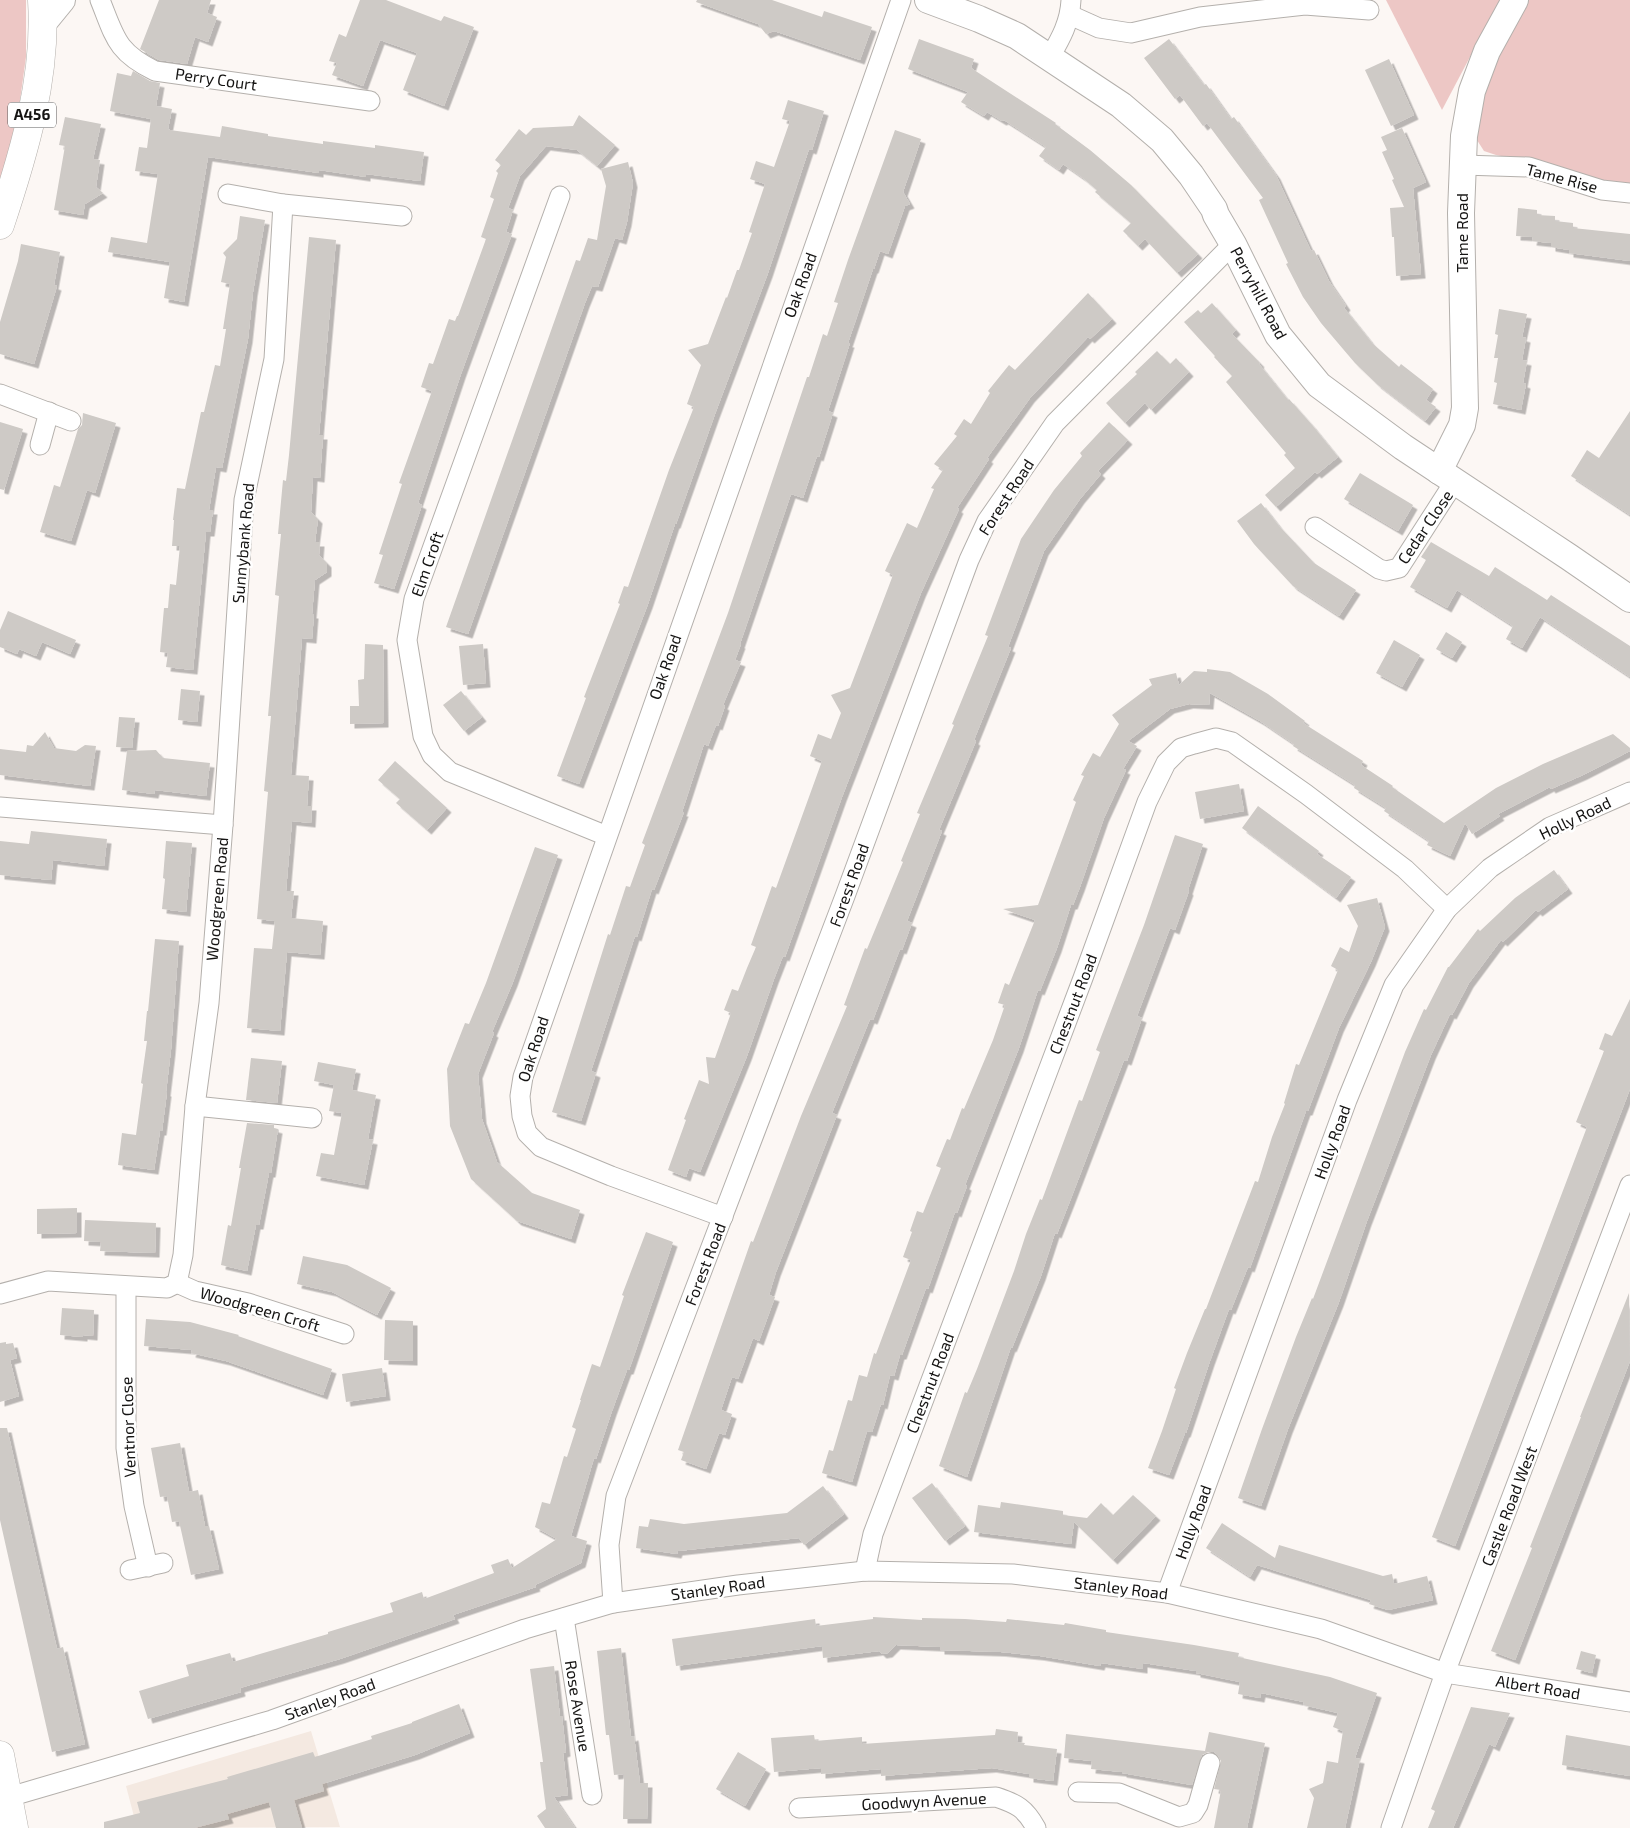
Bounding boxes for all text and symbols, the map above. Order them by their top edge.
street label: Perry Court [174,63,258,94]
road number: A456 [8,102,56,128]
street label: Tame Rise [1524,159,1600,196]
street label: Tame Road [1452,193,1471,273]
street label: Perryhill Road [1227,243,1292,342]
street label: Oak Road [779,250,820,320]
street label: Forest Road [974,455,1037,538]
street label: Sunnybank Road [228,482,257,604]
street label: Cedar Close [1393,486,1456,567]
street label: Elm Croft [406,529,447,599]
street label: Oak Road [644,632,685,702]
street label: Holly Road [1536,792,1614,843]
street label: Woodgreen Road [202,836,231,962]
street label: Forest Road [825,841,872,929]
street label: Chestnut Road [1045,951,1100,1057]
street label: Oak Road [513,1014,552,1084]
street label: Holly Road [1309,1102,1354,1181]
street label: Forest Road [680,1220,729,1308]
street label: Woodgreen Croft [198,1282,322,1335]
street label: Chestnut Road [902,1330,957,1436]
street label: Ventnor Close [116,1376,139,1478]
street label: Castle Road West [1477,1443,1540,1568]
street label: Holly Road [1170,1482,1215,1561]
street label: Stanley Road [670,1571,766,1604]
street label: Stanley Road [1073,1572,1169,1603]
street label: Rose Avenue [562,1659,595,1753]
street label: Albert Road [1494,1670,1582,1703]
street label: Stanley Road [282,1673,378,1724]
street label: Goodwyn Avenue [861,1788,987,1813]

